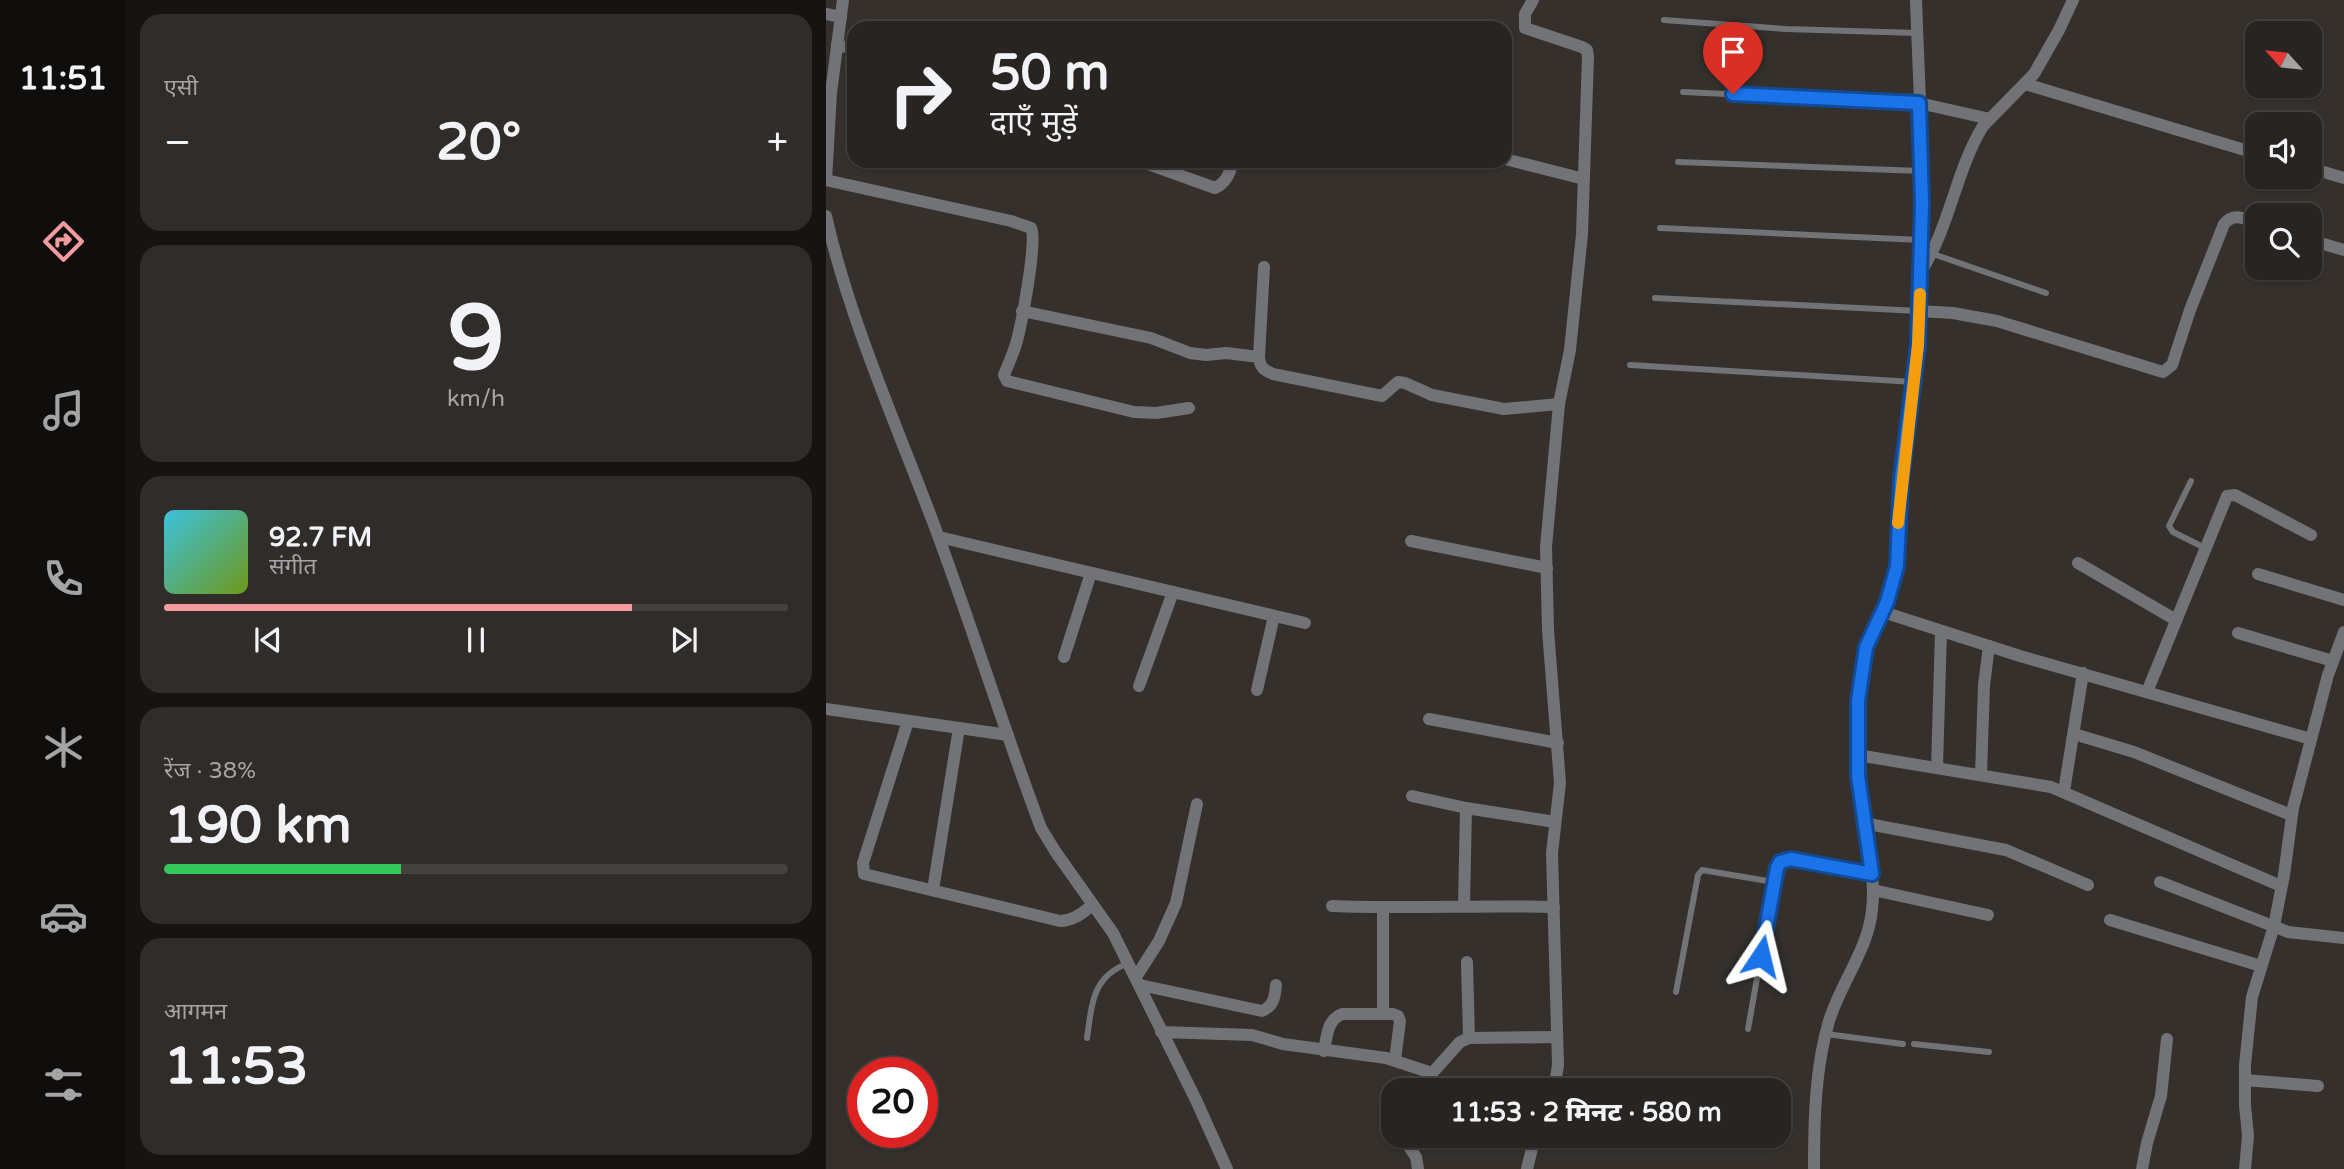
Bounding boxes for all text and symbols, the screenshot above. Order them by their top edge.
north arrow [2245,21,2322,98]
map controls [2245,21,2322,280]
pin [1703,22,1763,94]
icon: arrive [1714,33,1752,71]
text: 50 m [990,44,1109,103]
icon: right [875,49,966,140]
text: 11:51 [19,60,107,98]
text: एसी [164,74,198,102]
text: दाएँ मुड़ें [990,104,1078,142]
text: 20° [436,111,521,174]
button: sound [2245,112,2322,189]
text: − [164,120,191,166]
text: + [767,120,788,166]
button: search [2245,203,2322,280]
icon: directions [39,217,88,266]
text: 9 [447,284,505,394]
text: km/h [447,385,505,413]
icon: music [39,386,88,435]
text: 92.7 FM [269,522,372,553]
text: संगीत [269,553,317,581]
icon: phone [39,554,88,603]
icon: previous [249,621,287,659]
icon: pause [457,621,495,659]
icon: next [665,621,703,659]
icon: climate [39,723,88,772]
text: रेंज · 38% [164,757,256,785]
text: 190 km [164,794,352,857]
icon: car [39,892,88,941]
position arrow [1724,919,1798,993]
text: आगमन [164,998,227,1026]
text: 11:53 [164,1035,308,1098]
speed limit sign: 20 [847,1057,938,1148]
icon: filters [39,1060,88,1109]
text: 11:53 · 2 मिनट · 580 m [1450,1097,1722,1128]

